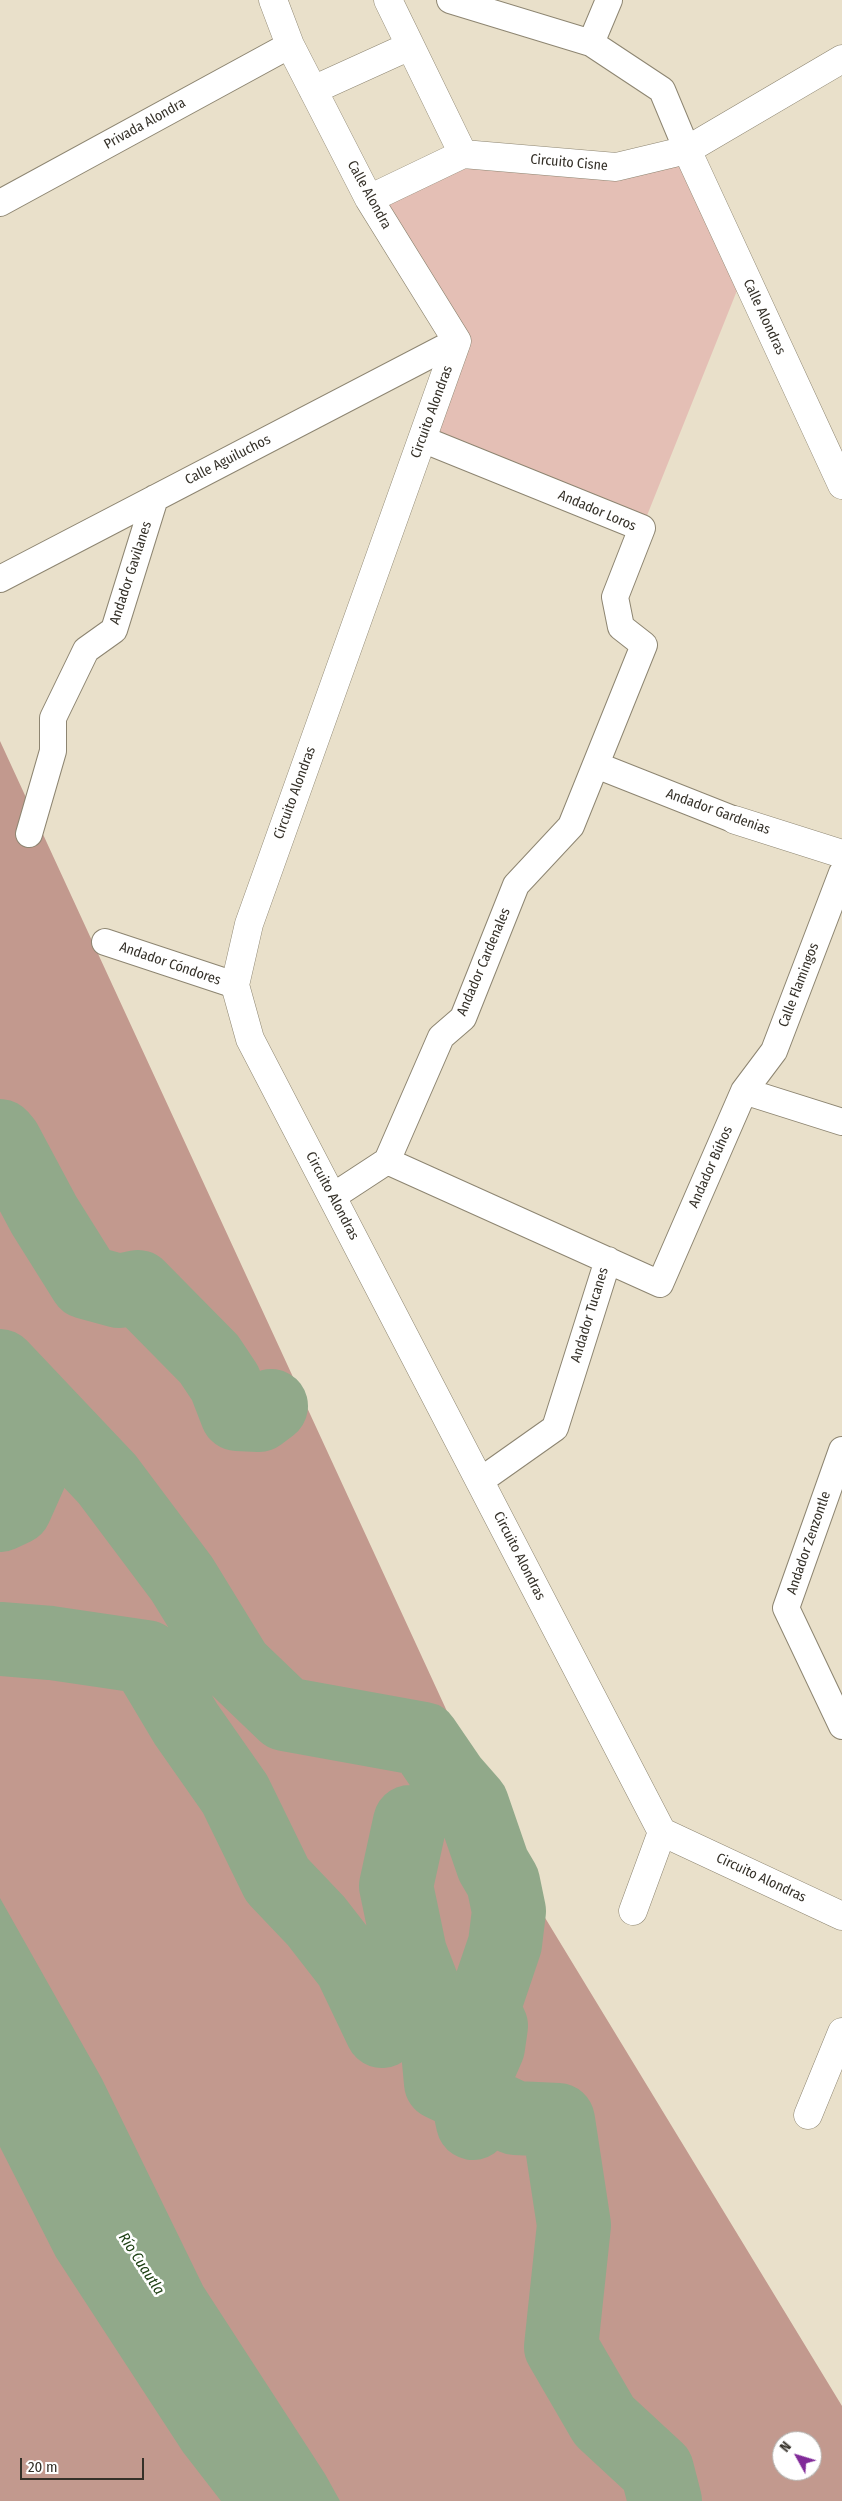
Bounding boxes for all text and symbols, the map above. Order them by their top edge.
street label: Privada Alondra [101,95,189,153]
street label: Circuito Cisne [530,151,608,175]
street label: Calle Alondra [343,158,395,232]
street label: Calle Alondras [739,276,789,358]
street label: Circuito Alondras [407,363,457,461]
street label: Calle Aguiluchos [182,431,274,489]
street label: Andador Loros [555,487,639,535]
street label: Andador Gavilanes [106,519,156,627]
street label: Circuito Alondras [270,744,320,842]
street label: Andador Gardenias [664,785,772,839]
street label: Andador Cardenales [454,906,514,1018]
street label: Andador Cóndores [117,939,223,989]
street label: Calle Flamingos [775,940,823,1030]
street label: Andador Búhos [685,1123,737,1211]
street label: Circuito Alondras [302,1149,362,1243]
street label: Andador Tucanes [568,1266,612,1364]
street label: Andador Zenzontle [783,1489,835,1597]
street label: Circuito Alondras [489,1509,549,1603]
street label: Circuito Alondras [713,1850,809,1906]
water label: Río Cuautla [114,2230,168,2298]
north arrow [772,2431,822,2481]
text: N [776,2438,795,2455]
scale bar [22,2448,146,2480]
text: 20 m [28,2458,58,2476]

